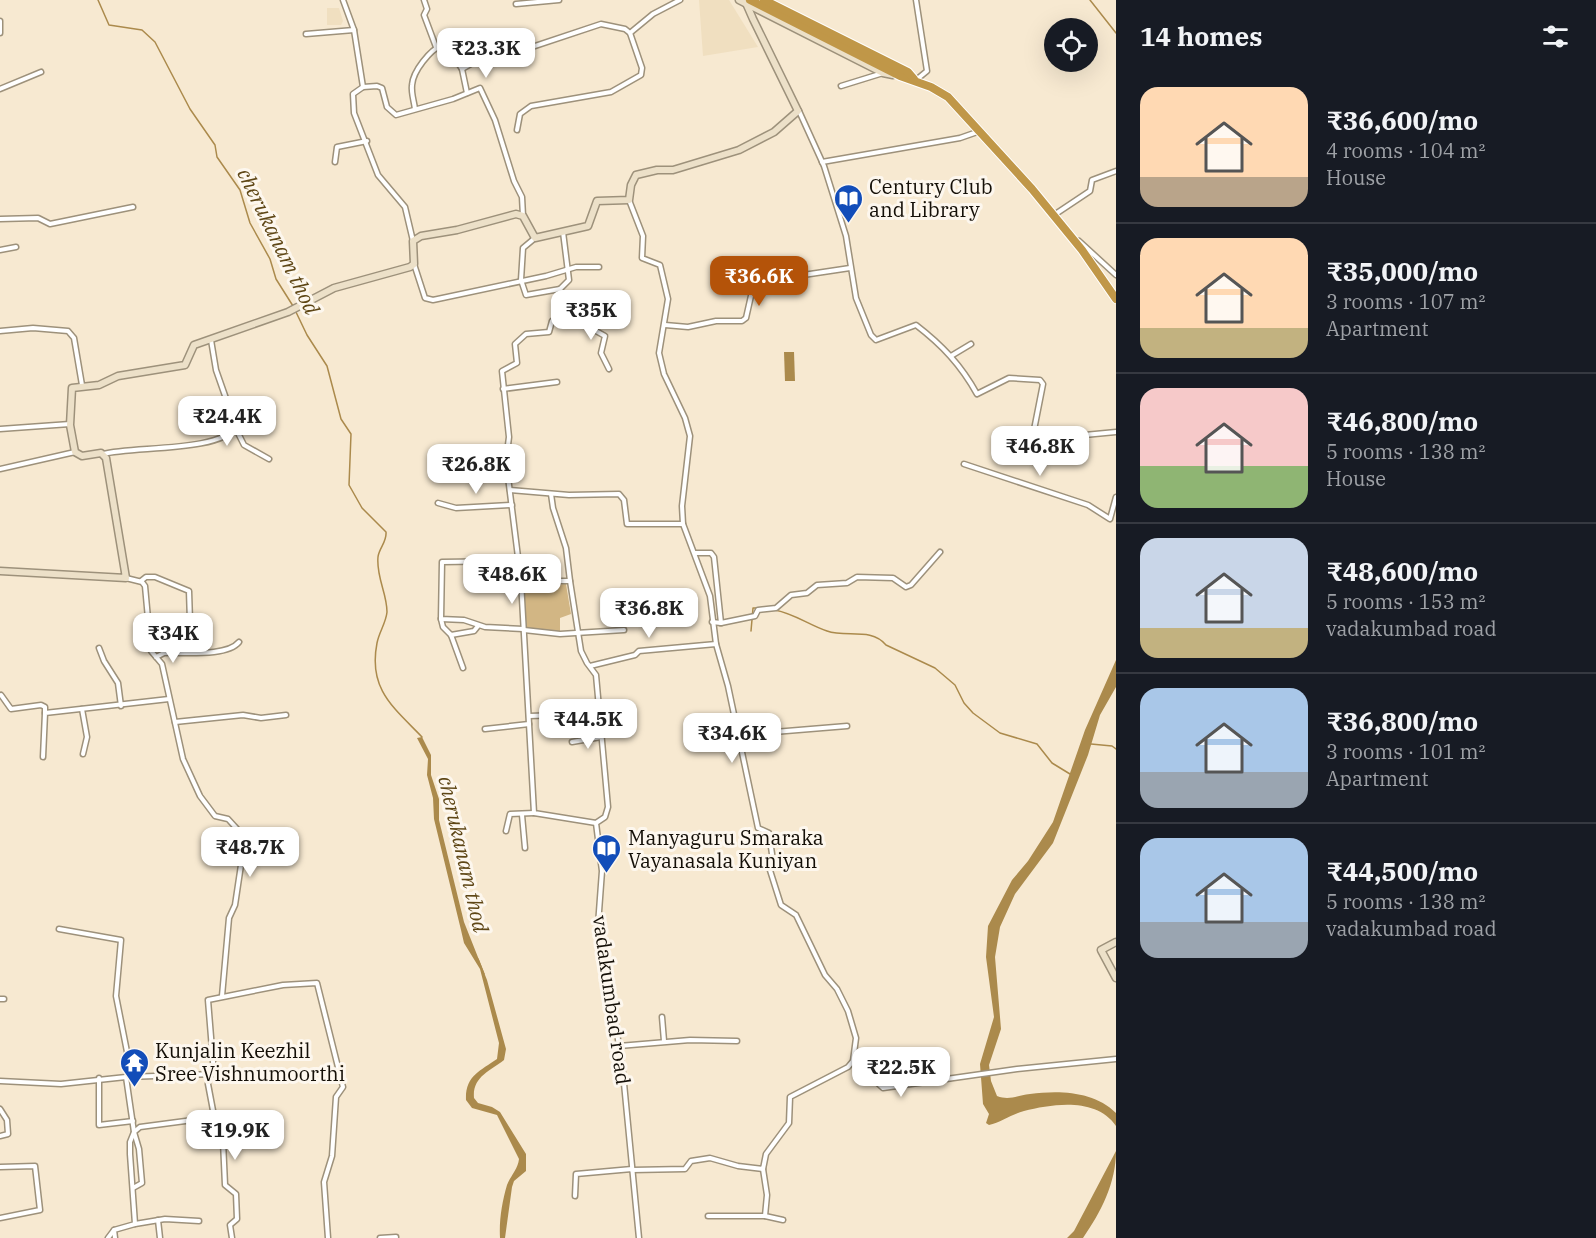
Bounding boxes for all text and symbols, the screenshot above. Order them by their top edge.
map controls [1044,18,1098,72]
button: locate [1044,18,1098,72]
text: 14 homes [1140,19,1262,53]
icon: filters [1539,20,1572,53]
pin: ₹23.3K [437,28,535,79]
text: ₹23.3K [451,34,521,61]
text: ₹36,600/mo [1326,103,1478,137]
icon: home [1188,111,1260,183]
text: 4 rooms · 104 m² [1326,137,1485,164]
water label: cherukanam thod [231,163,327,320]
text: House [1326,164,1386,191]
place label: Century Club and Library [869,173,993,223]
library icon: Century Club and Library [832,182,864,224]
text: ₹35,000/mo [1326,254,1478,288]
pin: ₹36.6K [710,256,808,307]
text: ₹36.6K [724,262,794,289]
icon: home [1188,262,1260,334]
text: 3 rooms · 107 m² [1326,288,1485,315]
pin: ₹35K [555,290,627,341]
text: ₹35K [565,296,617,323]
text: Apartment [1326,315,1429,342]
pin: ₹24.4K [178,396,276,447]
text: ₹24.4K [192,402,262,429]
text: ₹46,800/mo [1326,404,1478,438]
icon: home [1188,412,1260,484]
pin: ₹46.8K [991,426,1089,477]
text: ₹46.8K [1005,432,1075,459]
text: 5 rooms · 138 m² [1326,438,1485,465]
pin: ₹26.8K [427,444,525,495]
text: ₹26.8K [441,450,511,477]
text: House [1326,465,1386,492]
pin: ₹48.6K [463,554,561,605]
text: ₹48,600/mo [1326,554,1478,588]
text: ₹48.6K [477,560,547,587]
icon: home [1188,562,1260,634]
pin: ₹36.8K [600,588,698,639]
text: 5 rooms · 153 m² [1326,588,1485,615]
text: ₹36.8K [614,594,684,621]
pin: ₹34K [137,613,209,664]
text: vadakumbad road [1326,615,1497,642]
text: ₹34K [147,619,199,646]
pin: ₹44.5K [539,699,637,750]
text: ₹36,800/mo [1326,704,1478,738]
text: ₹44.5K [553,705,623,732]
icon: home [1188,712,1260,784]
pin: ₹34.6K [683,713,781,764]
text: ₹34.6K [697,719,767,746]
text: 3 rooms · 101 m² [1326,738,1485,765]
text: Apartment [1326,765,1429,792]
water label: cherukanam thod [432,773,496,936]
place label: Manyaguru Smaraka Vayanasala Kuniyan [628,824,824,874]
pin: ₹48.7K [201,827,299,878]
library icon: Manyaguru Smaraka Vayanasala Kuniyan [591,832,623,874]
text: ₹48.7K [215,833,285,860]
text: ₹44,500/mo [1326,854,1478,888]
icon: home [1188,862,1260,934]
text: 5 rooms · 138 m² [1326,888,1485,915]
street label: vadakumbad road [587,914,637,1086]
text: vadakumbad road [1326,915,1497,942]
place label: Kunjalin Keezhil Sree Vishnumoorthi [155,1037,345,1087]
temple icon: Kunjalin Keezhil Sree Vishnumoorthi [118,1046,150,1088]
pin: ₹22.5K [852,1047,950,1098]
text: ₹22.5K [866,1053,936,1080]
pin: ₹19.9K [186,1110,284,1161]
text: ₹19.9K [200,1116,270,1143]

